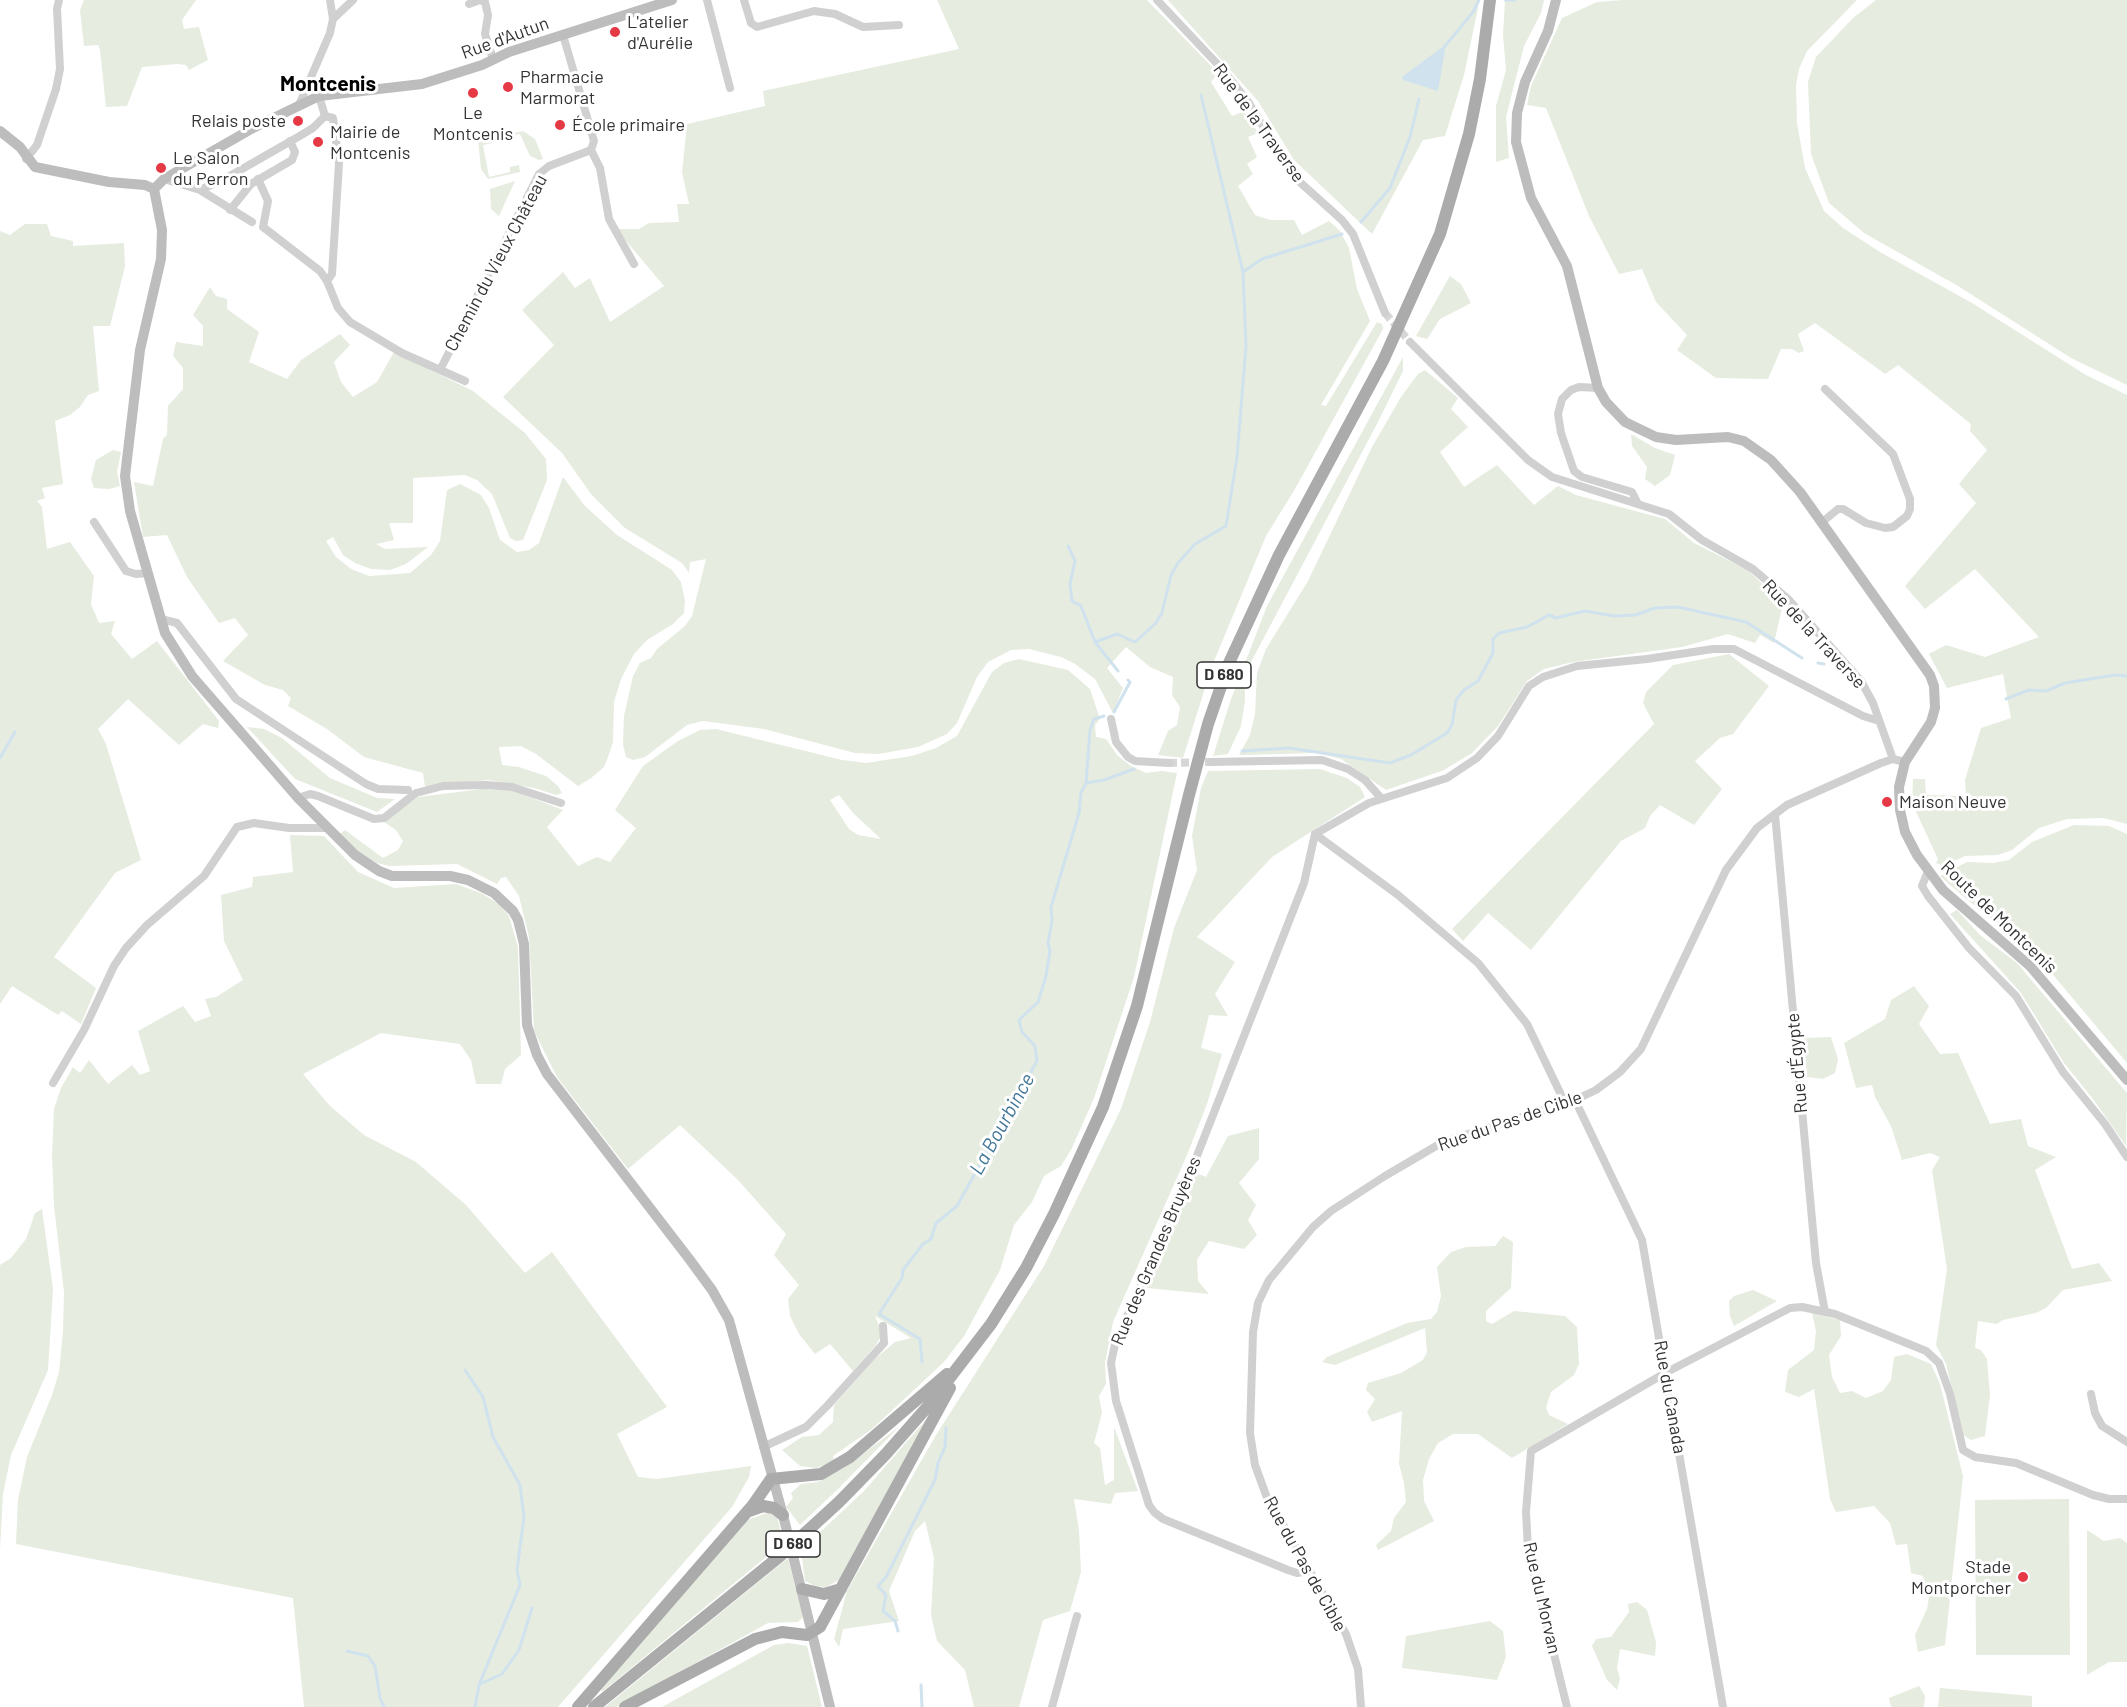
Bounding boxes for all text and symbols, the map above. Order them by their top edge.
place label: L'atelier d'Aurélie [627,11,693,54]
street label: Rue d'Autun [458,12,552,64]
marker: L'atelier d'Aurélie [608,25,622,39]
street label: Rue de la Traverse [1209,59,1309,187]
place label: Pharmacie Marmorat [520,66,604,109]
district label: Montcenis [280,71,376,97]
marker: Pharmacie Marmorat [501,80,515,94]
marker: Le Montcenis [466,86,480,100]
place label: Le Montcenis [433,102,513,144]
place label: Relais poste [191,110,286,132]
marker: Relais poste [291,114,305,128]
place label: École primaire [572,114,685,136]
marker: École primaire [553,118,567,132]
place label: Mairie de Montcenis [330,121,411,164]
marker: Mairie de Montcenis [311,135,325,149]
place label: Le Salon du Perron [173,147,249,190]
marker: Le Salon du Perron [154,161,168,175]
street label: Chemin du Vieux Château [440,171,552,355]
street label: Rue de la Traverse [1758,575,1870,693]
road number: D 680 [1197,662,1251,688]
place label: Maison Neuve [1899,791,2007,813]
marker: Maison Neuve [1880,795,1894,809]
street label: Route de Montcenis [1936,856,2062,978]
street label: Rue d'Égypte [1782,1012,1812,1114]
water label: La Bourbince [964,1069,1040,1179]
street label: Rue du Pas de Cible [1435,1086,1585,1156]
street label: Rue des Grandes Bruyères [1106,1153,1206,1349]
street label: Rue du Canada [1649,1339,1691,1455]
street label: Rue du Pas de Cible [1259,1493,1351,1635]
road number: D 680 [766,1531,820,1557]
street label: Rue du Morvan [1519,1540,1565,1656]
place label: Stade Montporcher [1911,1556,2011,1598]
marker: Stade Montporcher [2016,1570,2030,1584]

